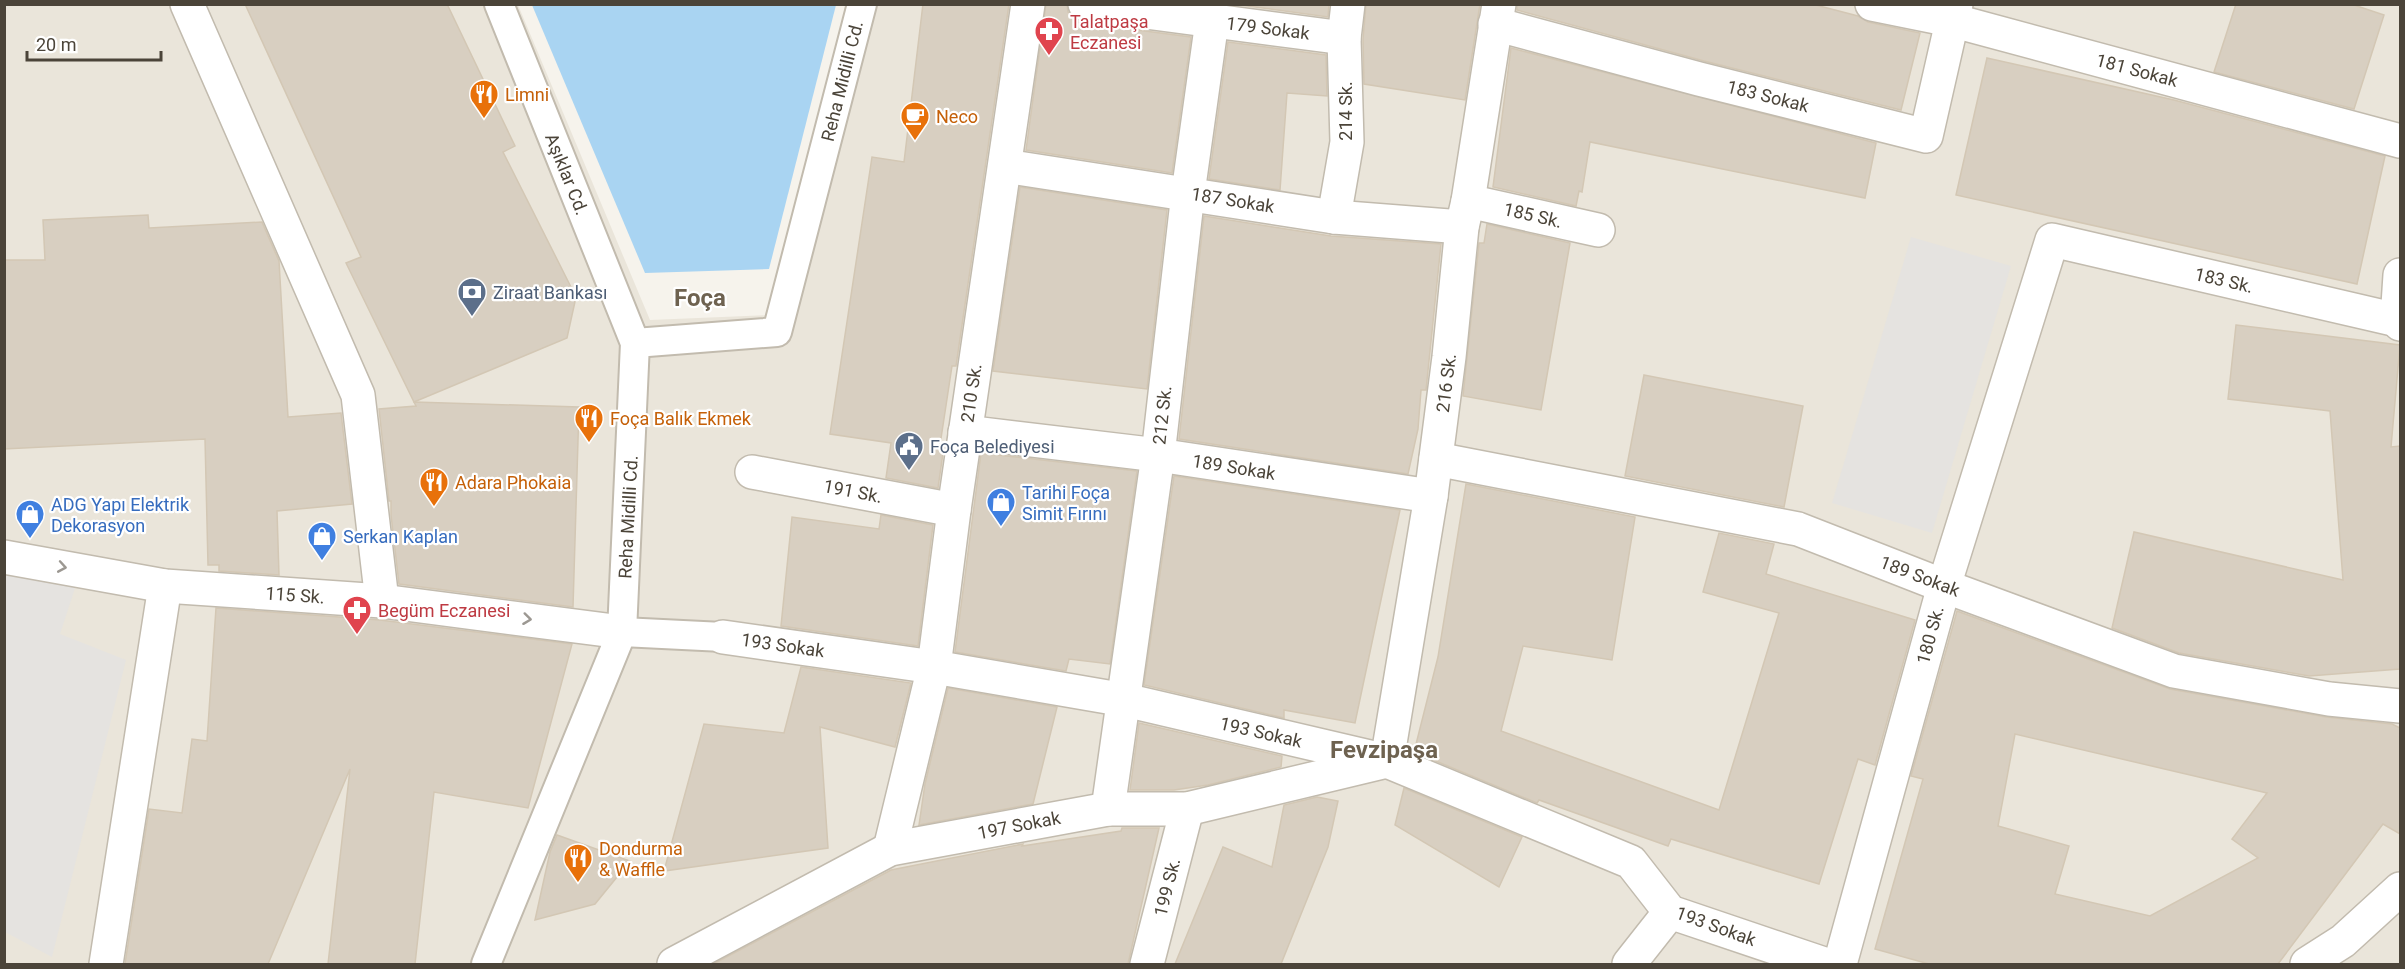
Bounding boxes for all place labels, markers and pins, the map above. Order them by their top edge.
place label: Talatpaşa Eczanesi [1070,11,1149,53]
pharmacy icon: Talatpaşa Eczanesi [1033,15,1065,57]
restaurant icon: Limni [468,78,500,120]
place label: Limni [505,84,549,105]
cafe icon: Neco [899,100,931,142]
place label: Neco [936,106,978,127]
bank icon: Ziraat Bankası [456,276,488,318]
place label: Ziraat Bankası [493,282,607,303]
restaurant icon: Foça Balık Ekmek [573,402,605,444]
place label: Foça Balık Ekmek [610,408,752,429]
public building icon: Foça Belediyesi [893,430,925,472]
place label: Foça Belediyesi [930,436,1055,457]
restaurant icon: Adara Phokaia [418,466,450,508]
place label: Adara Phokaia [455,472,571,493]
place label: Tarihi Foça Simit Fırını [1022,482,1110,524]
shop icon: Tarihi Foça Simit Fırını [985,486,1017,528]
place label: ADG Yapı Elektrik Dekorasyon [51,494,190,536]
shop icon: ADG Yapı Elektrik Dekorasyon [14,498,46,540]
shop icon: Serkan Kaplan [306,520,338,562]
place label: Serkan Kaplan [343,526,458,547]
pharmacy icon: Begüm Eczanesi [341,594,373,636]
place label: Begüm Eczanesi [378,600,510,621]
place label: Dondurma & Waffle [599,838,683,880]
restaurant icon: Dondurma & Waffle [562,842,594,884]

